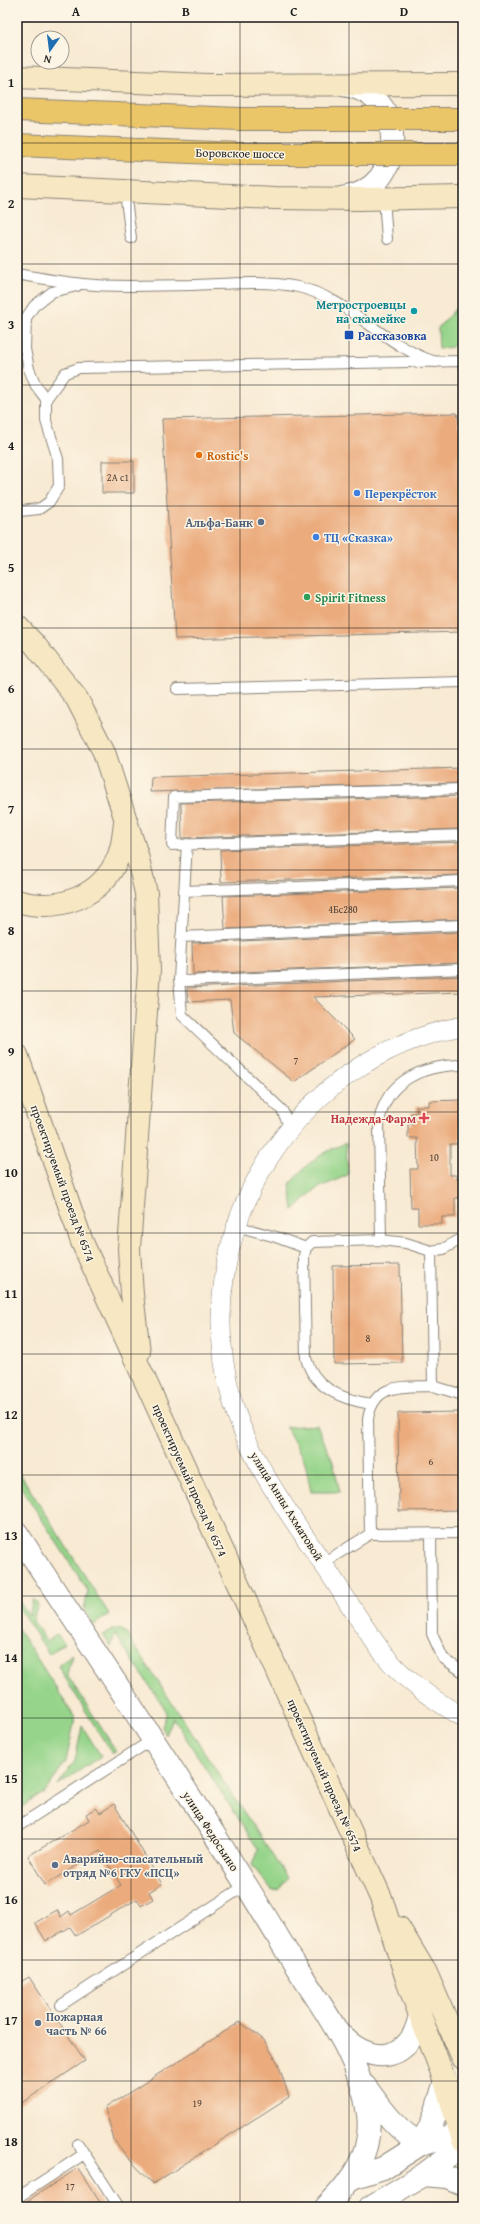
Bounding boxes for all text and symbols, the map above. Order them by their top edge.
text: A [72,2,81,21]
text: B [182,2,190,21]
text: C [290,2,298,21]
text: D [400,2,408,21]
north arrow [30,30,70,70]
text: N [41,51,53,68]
text: 1 [8,73,14,92]
street label: Боровское шоссе [195,144,285,162]
text: 2 [8,194,15,213]
place label: Метростроевцы на скамейке [316,296,407,327]
marker: Метростроевцы на скамейке [409,306,419,316]
text: 3 [8,315,14,334]
place label: Рассказовка [358,327,428,344]
marker: Рассказовка [343,329,355,341]
text: 4 [8,436,15,455]
place label: Rostic's [207,447,248,464]
marker: Rostic's [194,450,204,460]
house number: 2А с1 [107,470,129,485]
place label: Перекрёсток [365,485,437,502]
marker: Перекрёсток [352,488,362,498]
place label: Альфа-Банк [185,514,253,531]
marker: Альфа-Банк [256,517,266,527]
place label: ТЦ «Сказка» [324,529,393,546]
marker: ТЦ «Сказка» [311,532,321,542]
text: 5 [8,558,15,577]
place label: Spirit Fitness [315,589,386,606]
marker: Spirit Fitness [302,592,312,602]
text: 6 [8,679,15,698]
text: 7 [8,800,15,819]
house number: 4Бс280 [328,902,358,917]
text: 8 [8,921,15,940]
text: 9 [8,1042,15,1061]
house number: 7 [294,1053,299,1068]
street label: проектируемый проезд № 6574 [27,1102,99,1264]
place label: Надежда-Фарм [331,1110,416,1127]
marker: Надежда-Фарм [419,1113,429,1123]
house number: 10 [429,1150,439,1165]
text: 10 [4,1163,18,1182]
text: 11 [4,1284,18,1303]
house number: 8 [366,1331,371,1346]
street label: проектируемый проезд № 6574 [149,1401,232,1559]
text: 12 [4,1405,18,1424]
street label: улица Анны Ахматовой [246,1447,328,1564]
house number: 6 [429,1454,434,1469]
text: 13 [4,1526,18,1545]
text: 14 [4,1648,18,1667]
street label: проектируемый проезд № 6574 [284,1696,367,1854]
text: 15 [4,1769,18,1788]
street label: улица Федосьино [178,1787,243,1874]
place label: Аварийно-спасательный отряд №6 ГКУ «ПСЦ» [63,1850,204,1881]
marker: Аварийно-спасательный отряд №6 ГКУ «ПСЦ» [50,1860,60,1870]
text: 16 [4,1890,18,1909]
place label: Пожарная часть № 66 [46,2008,107,2039]
text: 17 [4,2011,18,2030]
marker: Пожарная часть № 66 [33,2018,43,2028]
house number: 19 [192,2096,202,2111]
text: 18 [4,2132,18,2151]
house number: 17 [65,2179,75,2194]

